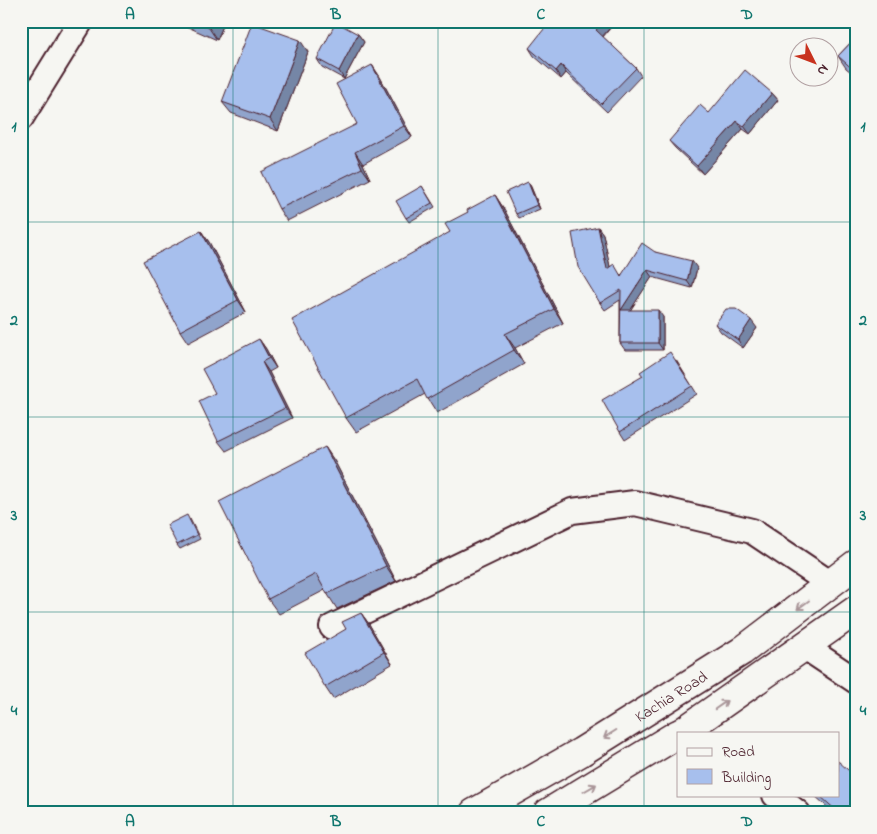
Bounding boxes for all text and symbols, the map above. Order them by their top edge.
text: A [125,3,135,27]
text: B [330,3,342,27]
text: C [537,3,546,27]
text: D [740,3,753,27]
north arrow [790,38,840,88]
text: N [812,59,834,80]
text: 1 [11,115,17,139]
text: 1 [860,115,866,139]
text: 2 [9,309,18,333]
text: 2 [858,309,867,333]
text: 3 [10,504,18,528]
text: 3 [859,504,867,528]
one-way arrow [797,599,810,610]
street label: Kachia Road [631,666,713,729]
text: 4 [10,699,18,723]
text: 4 [859,699,867,723]
one-way arrow [714,700,728,710]
one-way arrow [604,730,618,740]
legend [677,732,840,796]
text: Road [722,741,755,763]
text: Building [721,767,771,790]
one-way arrow [582,783,596,793]
text: A [125,810,135,834]
text: B [330,810,342,834]
text: C [537,810,546,834]
text: D [740,810,753,834]

